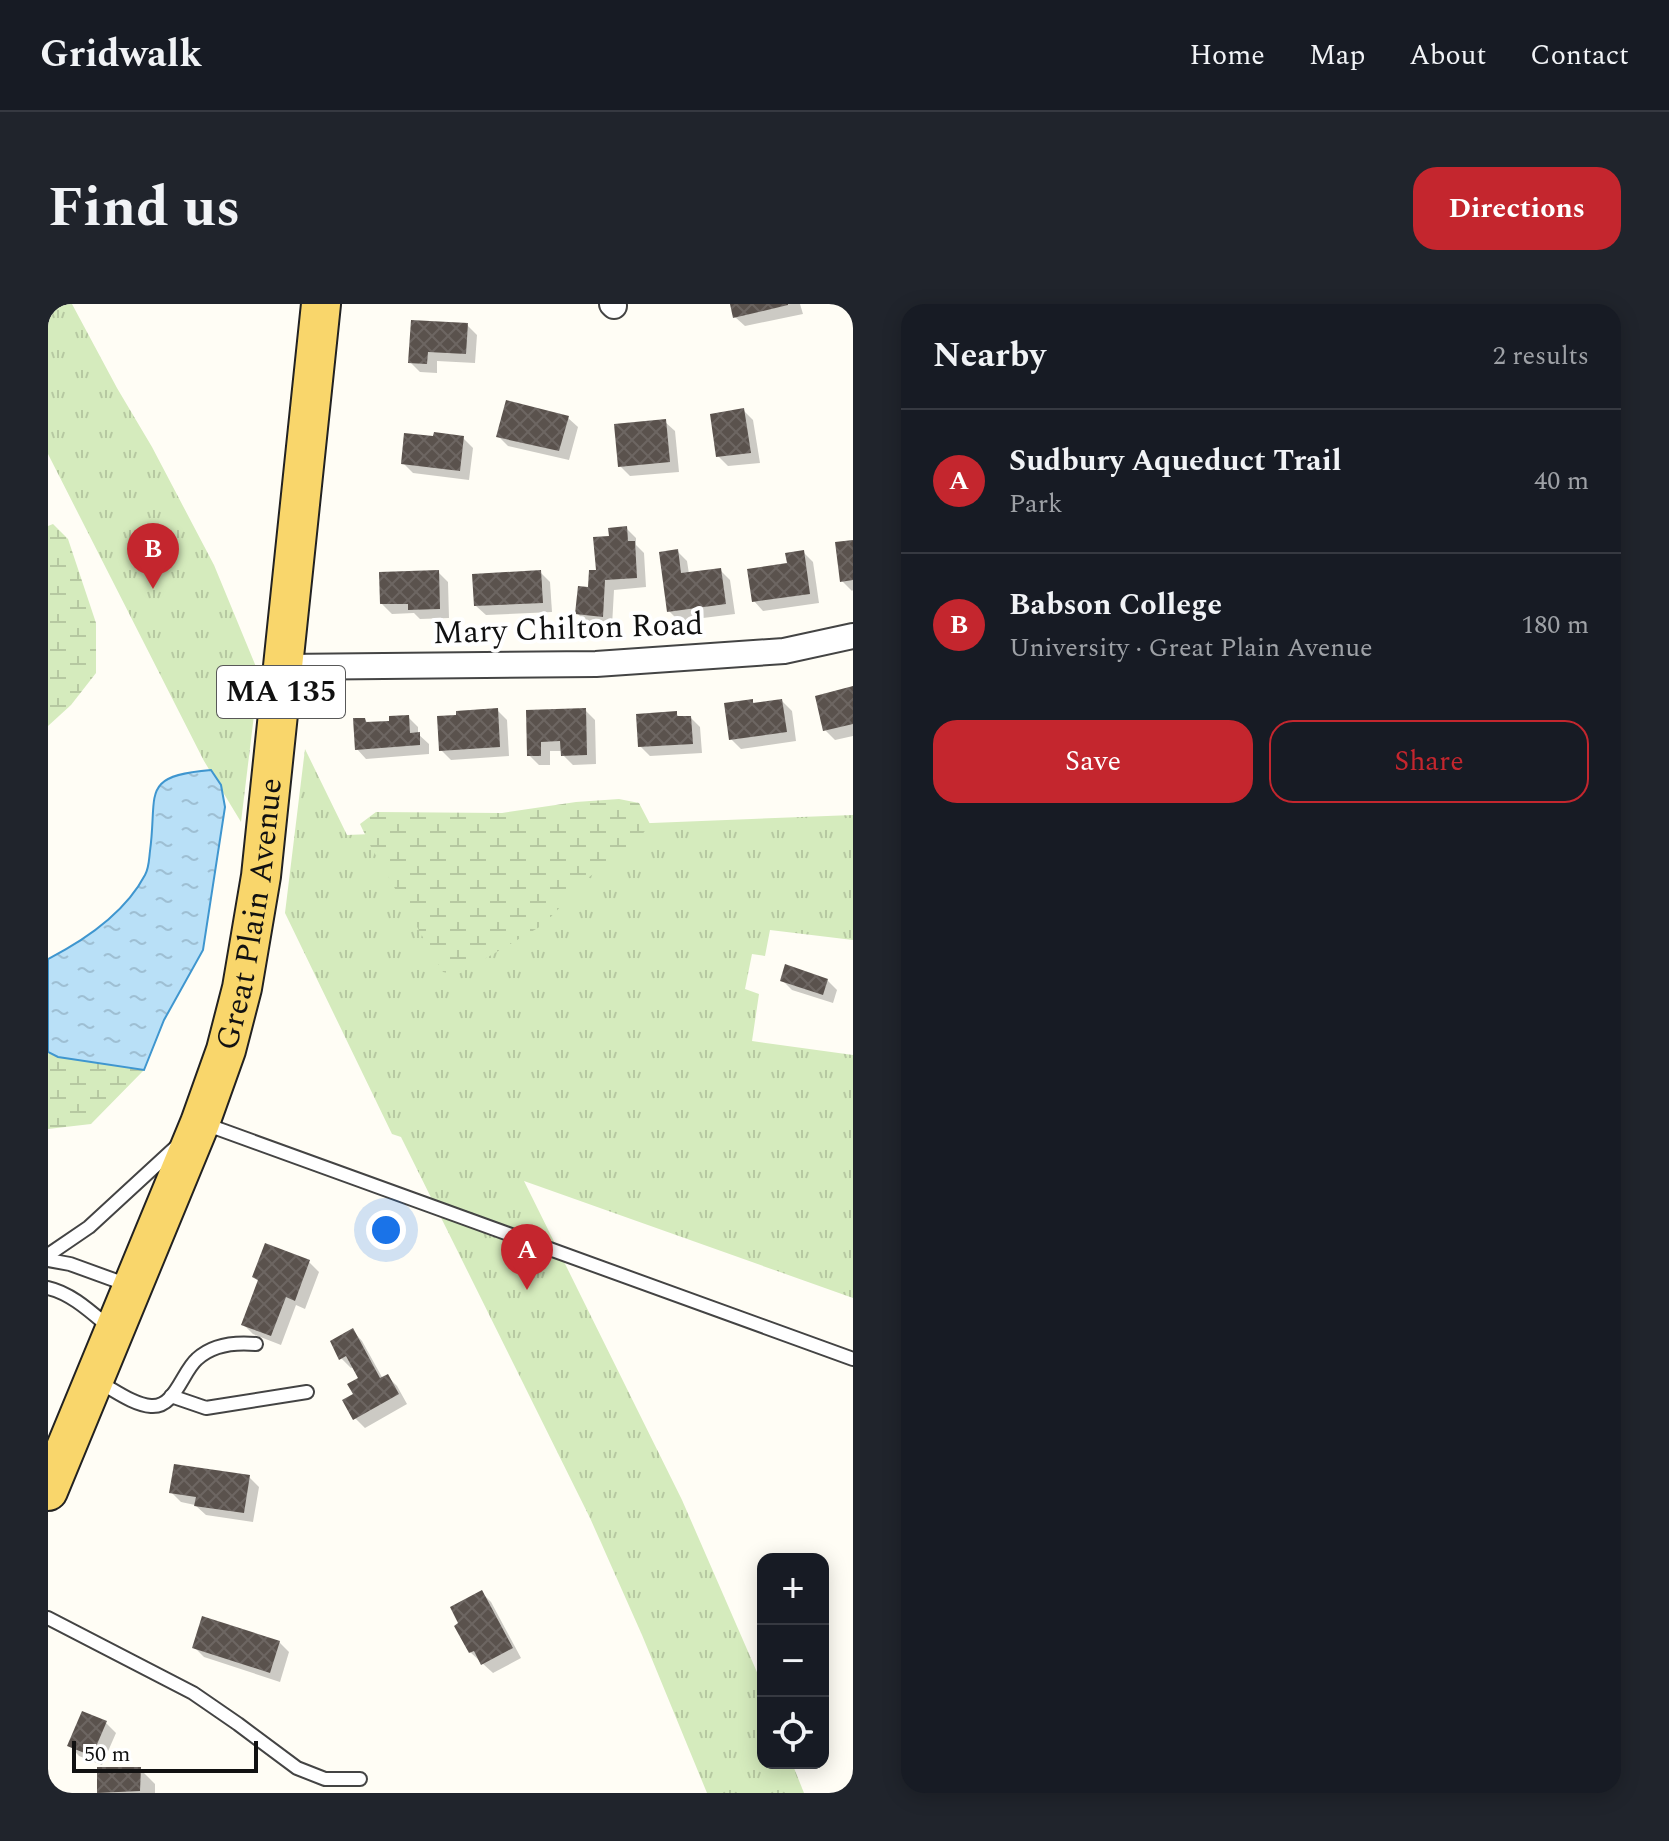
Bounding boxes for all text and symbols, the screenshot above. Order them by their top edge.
text: Gridwalk [40,26,202,84]
text: Home [1189,34,1265,77]
text: Map [1309,34,1365,77]
text: About [1409,34,1486,77]
text: Contact [1530,34,1629,77]
text: Find us [48,166,241,251]
button: Directions [1413,167,1621,250]
text: Nearby [933,330,1046,382]
text: 2 results [1493,336,1589,376]
text: Sudbury Aqueduct Trail [1009,438,1342,484]
text: A [949,461,969,501]
text: 40 m [1534,461,1589,501]
text: Park [1009,484,1063,524]
pin: B [127,523,179,589]
text: Babson College [1009,582,1222,628]
street label: Mary Chilton Road [432,600,704,658]
text: B [950,605,968,645]
text: 180 m [1521,605,1589,645]
text: University · Great Plain Avenue [1009,628,1373,668]
road number: MA 135 [217,666,345,718]
button: Save [933,720,1253,803]
button: Share [1269,720,1589,803]
street label: Great Plain Avenue [202,775,296,1056]
your location [366,1210,406,1250]
pin: A [501,1224,553,1290]
map controls [757,1553,829,1769]
button: + [757,1553,829,1625]
button: − [757,1625,829,1697]
button: locate [757,1697,829,1769]
scale bar [72,1737,258,1773]
text: 50 m [84,1738,130,1771]

